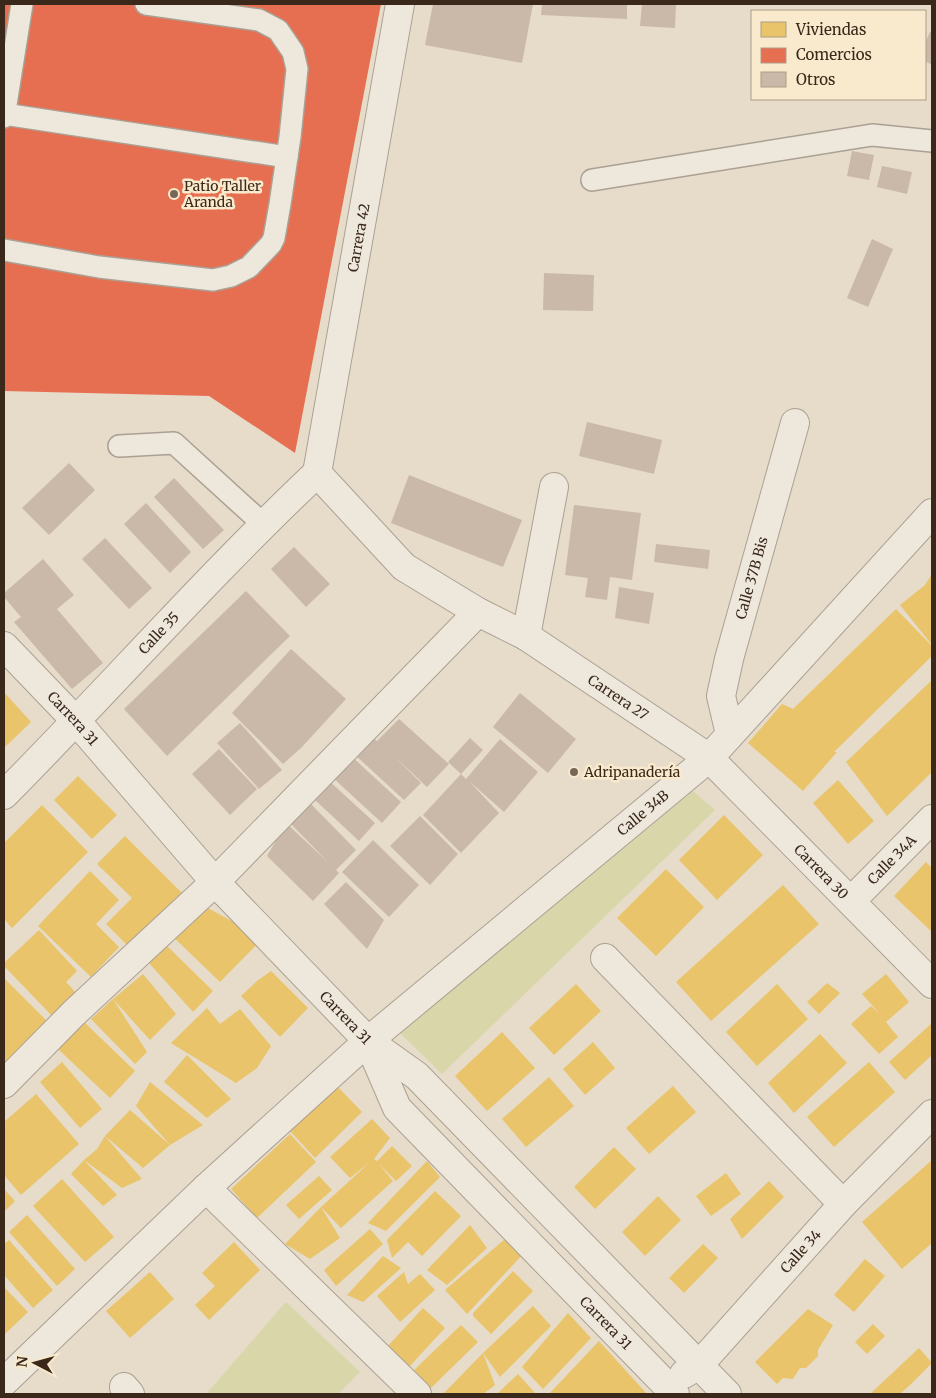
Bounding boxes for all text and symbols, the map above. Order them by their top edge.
legend [751,10,926,100]
text: Viviendas [795,20,866,39]
text: Comercios [796,45,872,64]
text: Otros [796,70,835,89]
place label: Patio Taller Aranda [183,177,261,211]
marker: Patio Taller Aranda [168,188,180,200]
street label: Carrera 42 [344,202,374,274]
street label: Calle 37B Bis [732,534,772,621]
street label: Calle 35 [135,608,183,658]
street label: Carrera 27 [584,671,652,724]
street label: Carrera 31 [44,688,102,749]
place label: Adripanadería [583,763,681,781]
marker: Adripanadería [568,766,580,778]
street label: Calle 34B [613,786,672,840]
street label: Calle 34A [863,831,920,888]
street label: Carrera 30 [790,840,852,903]
street label: Carrera 31 [316,987,375,1048]
street label: Calle 34 [776,1225,825,1277]
street label: Carrera 31 [576,1293,636,1353]
north arrow [10,1338,60,1388]
text: N [13,1355,32,1368]

